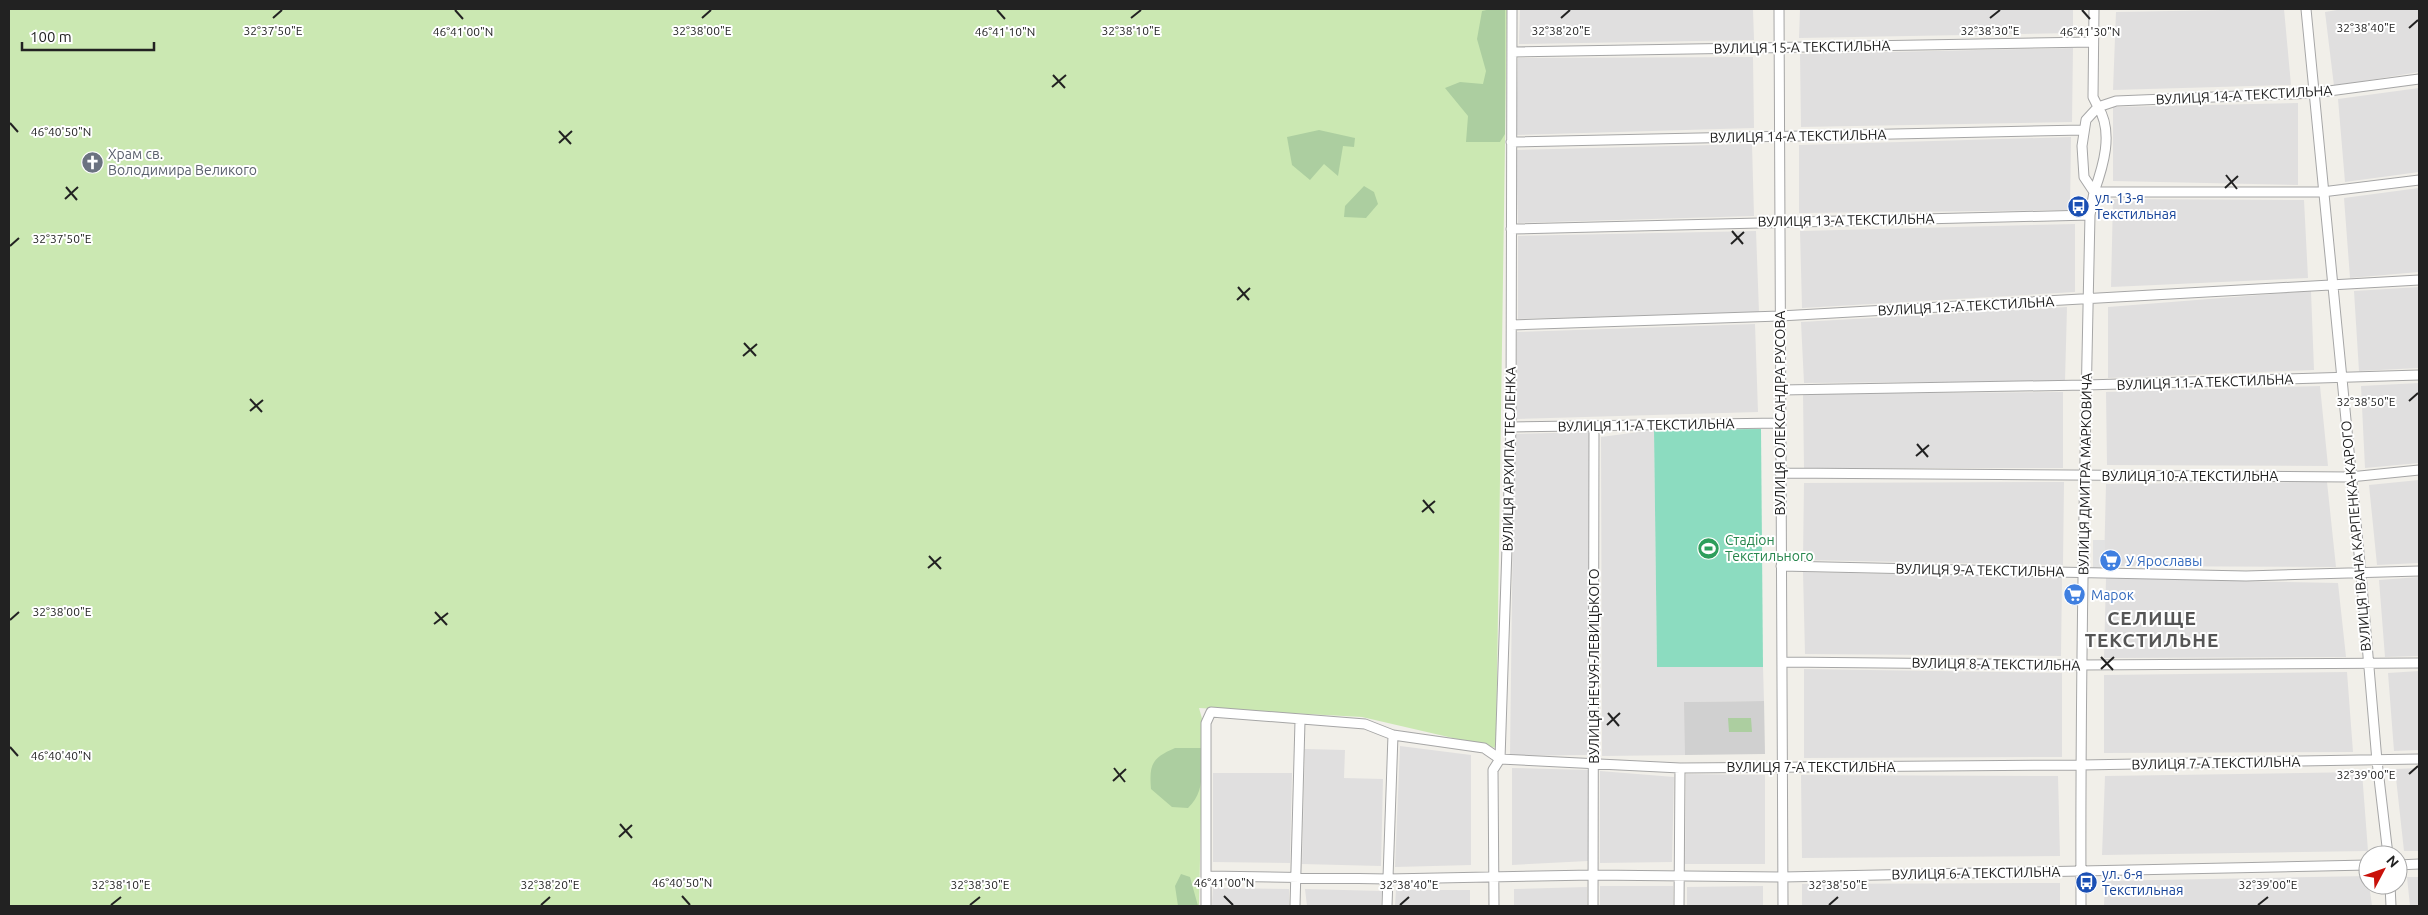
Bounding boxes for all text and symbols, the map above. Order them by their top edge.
scale bar [22,20,155,52]
text: 32°38'40"E [2337,21,2396,34]
text: 32°37'50"E [244,24,303,37]
text: 32°38'00"E [673,24,732,37]
text: 32°38'10"E [1102,24,1161,37]
text: 32°38'20"E [1532,24,1591,37]
text: 32°38'30"E [1961,24,2020,37]
text: 46°41'00"N [433,25,493,38]
text: 46°41'10"N [975,25,1035,38]
text: 46°41'30"N [2060,25,2120,38]
text: 100 m [30,28,72,45]
street label: ВУЛИЦЯ 15-А ТЕКСТИЛЬНА [1713,37,1891,57]
street label: ВУЛИЦЯ 14-А ТЕКСТИЛЬНА [2155,82,2333,108]
text: 46°40'50"N [31,125,91,138]
street label: ВУЛИЦЯ 14-А ТЕКСТИЛЬНА [1709,126,1887,146]
place label: Храм св. Володимира Великого [108,146,257,178]
church icon: Храм св. Володимира Великого [80,150,104,174]
place label: ул. 13-я Текстильная [2095,190,2176,222]
bus stop icon: ул. 13-я Текстильная [2067,194,2091,218]
street label: ВУЛИЦЯ 13-А ТЕКСТИЛЬНА [1757,210,1935,230]
text: 32°37'50"E [33,232,92,245]
street label: ВУЛИЦЯ 12-А ТЕКСТИЛЬНА [1877,293,2055,319]
street label: ВУЛИЦЯ ОЛЕКСАНДРА РУСОВА [1772,311,1788,515]
street label: ВУЛИЦЯ АРХИПА ТЕСЛЕНКА [1499,366,1519,552]
street label: ВУЛИЦЯ 11-А ТЕКСТИЛЬНА [2116,371,2294,393]
street label: ВУЛИЦЯ ДМИТРА МАРКОВИЧА [2075,373,2095,575]
text: 32°38'50"E [2337,395,2396,408]
street label: ВУЛИЦЯ 11-А ТЕКСТИЛЬНА [1557,415,1735,435]
street label: ВУЛИЦЯ ІВАНА КАРПЕНКА-КАРОГО [2338,420,2374,652]
street label: ВУЛИЦЯ 10-А ТЕКСТИЛЬНА [2102,468,2278,484]
place label: Стадіон Текстильного [1725,532,1814,564]
sports icon: Стадіон Текстильного [1697,536,1721,560]
supermarket icon: У Ярославы [2098,549,2122,573]
place label: У Ярославы [2126,553,2202,569]
street label: ВУЛИЦЯ 9-А ТЕКСТИЛЬНА [1895,561,2065,579]
street label: ВУЛИЦЯ НЕЧУЯ-ЛЕВИЦЬКОГО [1586,568,1602,764]
supermarket icon: Марок [2063,583,2087,607]
place label: Марок [2091,587,2134,603]
text: 32°38'00"E [33,605,92,618]
district label: СЕЛИЩЕ ТЕКСТИЛЬНЕ [2085,607,2219,651]
street label: ВУЛИЦЯ 8-А ТЕКСТИЛЬНА [1911,655,2081,673]
text: 46°40'40"N [31,749,91,762]
street label: ВУЛИЦЯ 7-А ТЕКСТИЛЬНА [2131,754,2301,772]
street label: ВУЛИЦЯ 7-А ТЕКСТИЛЬНА [1726,759,1896,775]
text: 32°39'00"E [2337,768,2396,781]
north arrow [2358,845,2408,895]
text: N [2383,852,2402,871]
street label: ВУЛИЦЯ 6-А ТЕКСТИЛЬНА [1891,864,2061,882]
place label: ул. 6-я Текстильная [2102,866,2183,898]
bus stop icon: ул. 6-я Текстильная [2074,870,2098,894]
text: 46°40'50"N [652,876,712,889]
text: 46°41'00"N [1194,876,1254,889]
text: 32°38'10"E [92,878,151,891]
text: 32°38'20"E [521,878,580,891]
text: 32°38'30"E [951,878,1010,891]
text: 32°38'40"E [1380,878,1439,891]
text: 32°38'50"E [1809,878,1868,891]
text: 32°39'00"E [2239,878,2298,891]

